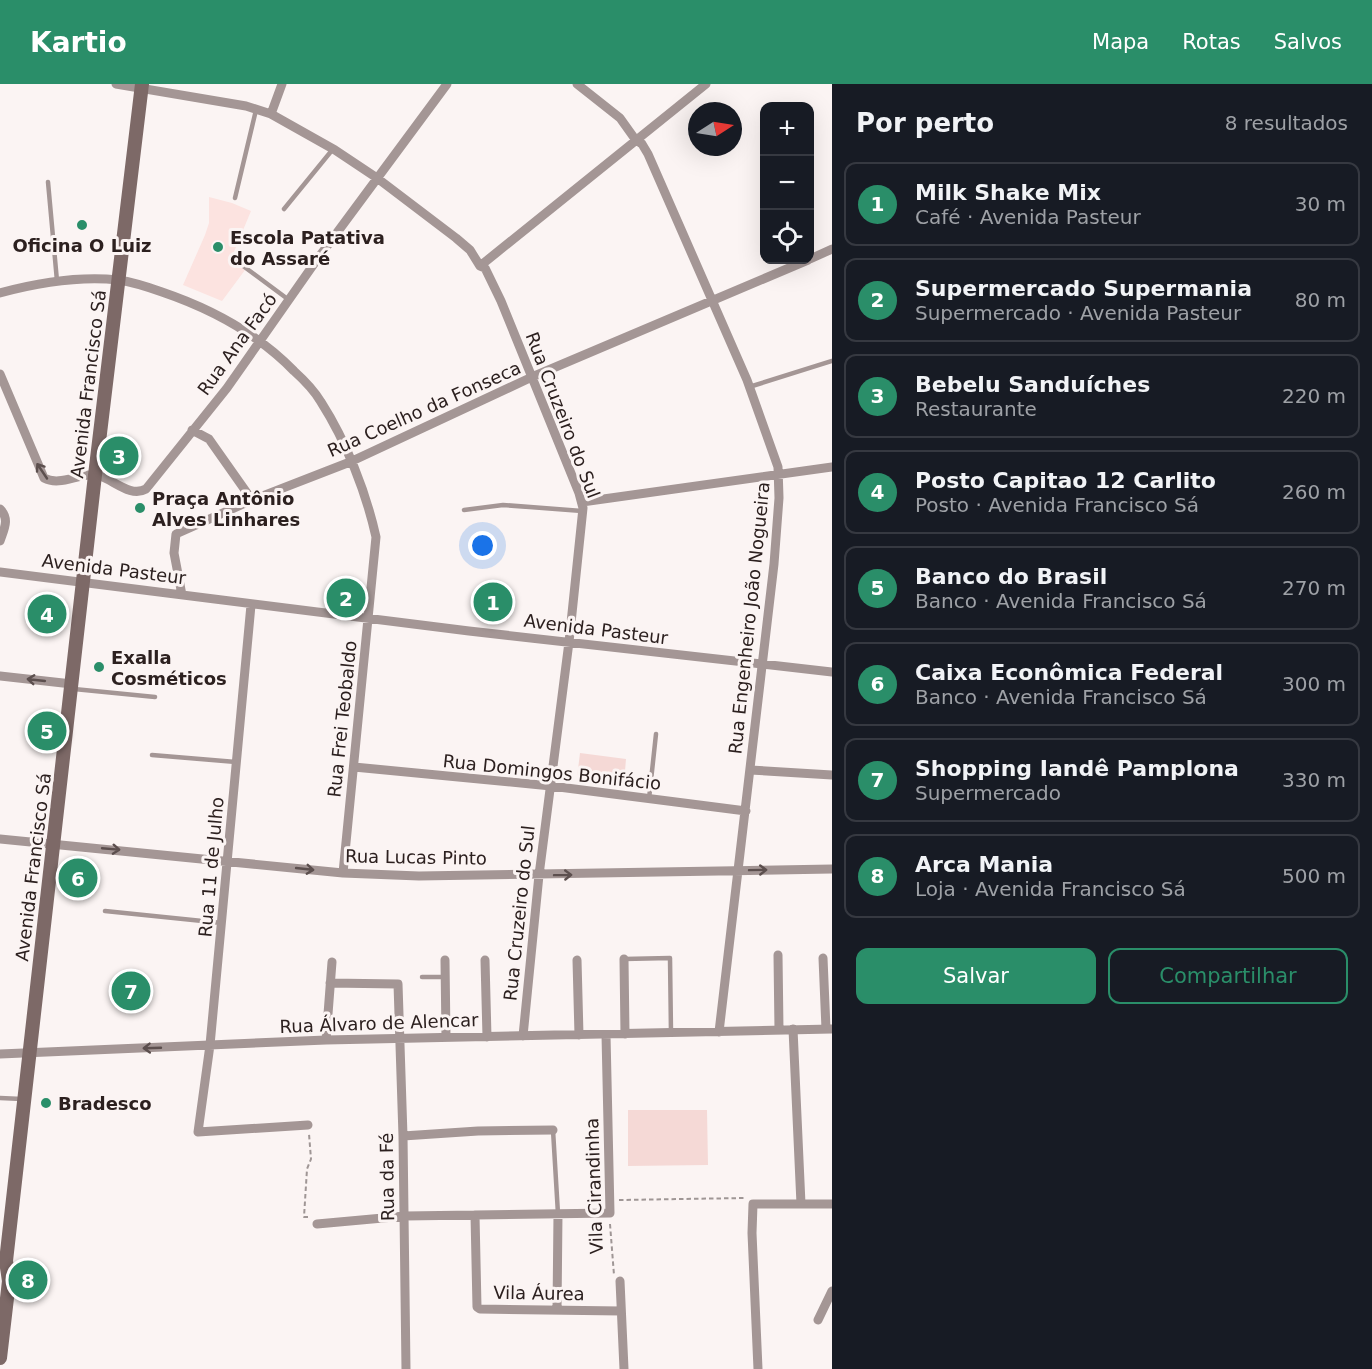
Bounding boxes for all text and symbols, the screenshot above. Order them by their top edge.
text: Kartio [30,26,127,59]
text: Mapa [1092,30,1149,54]
text: Rotas [1182,30,1241,54]
text: Salvos [1274,30,1342,54]
north arrow [688,102,742,156]
map controls [760,102,814,264]
button: + [760,102,814,156]
text: Por perto [856,108,994,138]
text: 8 resultados [1225,111,1348,135]
button: − [760,156,814,210]
text: Milk Shake Mix [915,180,1101,205]
text: 1 [871,192,884,216]
text: 30 m [1295,192,1346,216]
text: Café · Avenida Pasteur [915,205,1141,229]
button: locate [760,210,814,264]
marker: Oficina O Luiz [75,218,89,232]
place label: Escola Patativa do Assaré [230,227,385,269]
place label: Oficina O Luiz [12,235,152,256]
marker: Escola Patativa do Assaré [211,240,225,254]
text: Supermercado Supermania [915,276,1252,301]
text: 2 [871,288,884,312]
text: 80 m [1295,288,1346,312]
street label: Avenida Francisco Sá [66,289,110,479]
street label: Rua Ana Facó [193,289,281,399]
text: Supermercado · Avenida Pasteur [915,301,1241,325]
street label: Rua Cruzeiro do Sul [522,329,604,501]
street label: Rua Coelho da Fonseca [324,357,524,461]
text: Bebelu Sanduíches [915,372,1150,397]
text: 3 [871,384,884,408]
text: 220 m [1282,384,1346,408]
text: Restaurante [915,397,1037,421]
pin: 3 [100,434,138,478]
one-way arrow [36,463,49,480]
text: Posto Capitao 12 Carlito [915,468,1216,493]
text: 4 [871,480,884,504]
text: 260 m [1282,480,1346,504]
street label: Rua Engenheiro João Nogueira [724,481,774,755]
place label: Praça Antônio Alves Linhares [152,488,300,530]
text: Posto · Avenida Francisco Sá [915,493,1199,517]
marker: Praça Antônio Alves Linhares [133,501,147,515]
your location [468,531,497,560]
street label: Avenida Pasteur [41,550,188,588]
text: Banco do Brasil [915,564,1107,589]
pin: 2 [326,576,366,620]
text: 5 [871,576,884,600]
text: 270 m [1282,576,1346,600]
pin: 1 [474,580,512,624]
text: Banco · Avenida Francisco Sá [915,589,1207,613]
pin: 4 [28,592,66,636]
street label: Avenida Pasteur [523,610,670,648]
street label: Rua Frei Teobaldo [323,640,361,798]
place label: Exalla Cosméticos [111,647,227,689]
marker: Exalla Cosméticos [92,660,106,674]
text: Caixa Econômica Federal [915,660,1223,685]
text: 6 [871,672,884,696]
text: 300 m [1282,672,1346,696]
one-way arrow [27,674,46,685]
text: Banco · Avenida Francisco Sá [915,685,1207,709]
pin: 5 [28,708,66,754]
street label: Rua Domingos Bonifácio [442,750,662,794]
text: Shopping Iandê Pamplona [915,756,1239,781]
text: 7 [871,768,884,792]
text: 330 m [1282,768,1346,792]
street label: Avenida Francisco Sá [11,772,55,962]
text: Supermercado [915,781,1061,805]
street label: Rua 11 de Julho [194,796,228,938]
street label: Rua Cruzeiro do Sul [499,824,539,1002]
one-way arrow [101,844,121,855]
street label: Rua Lucas Pinto [345,845,487,869]
text: Arca Mania [915,852,1053,877]
pin: 6 [58,856,98,900]
one-way arrow [295,864,315,875]
one-way arrow [748,864,768,876]
text: 8 [871,864,884,888]
text: 500 m [1282,864,1346,888]
one-way arrow [553,869,573,880]
text: Loja · Avenida Francisco Sá [915,877,1186,901]
button: Salvar [856,948,1096,1004]
button: Compartilhar [1108,948,1348,1004]
pin: 7 [112,968,150,1014]
street label: Rua Álvaro de Alencar [279,1009,479,1037]
one-way arrow [142,1042,162,1053]
place label: Bradesco [58,1093,152,1114]
marker: Bradesco [39,1096,53,1110]
street label: Vila Cirandinha [581,1117,607,1255]
street label: Rua da Fé [376,1133,398,1221]
pin: 8 [9,1258,48,1302]
street label: Vila Áurea [493,1282,585,1304]

